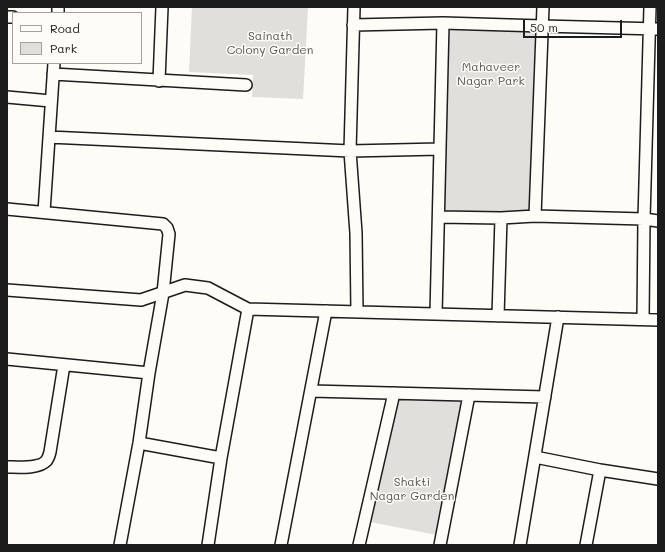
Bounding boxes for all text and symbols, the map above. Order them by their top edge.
legend [12,12,142,64]
scale bar [525,12,624,38]
text: 50 m [530,19,558,35]
text: Road [50,20,80,36]
park label: Sainath Colony Garden [227,29,313,57]
text: Park [50,40,77,56]
park label: Mahaveer Nagar Park [457,60,525,88]
park label: Shakti Nagar Garden [370,475,454,503]

